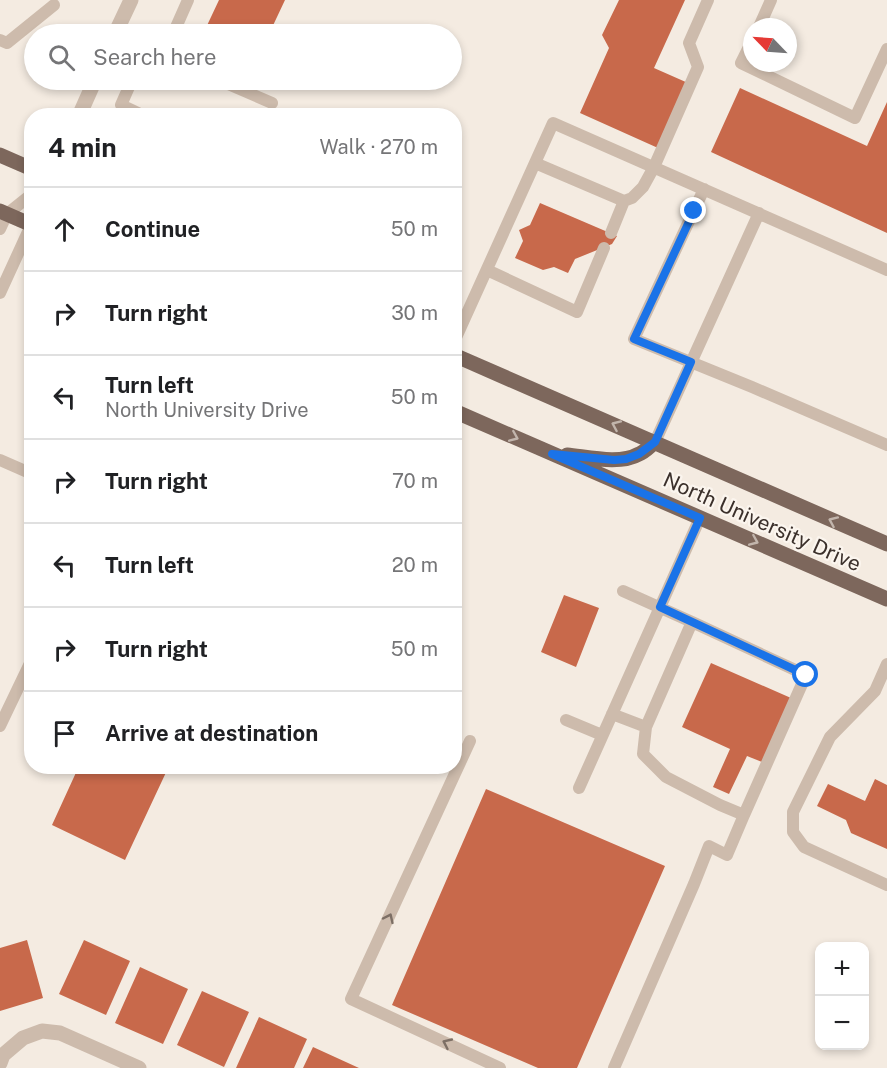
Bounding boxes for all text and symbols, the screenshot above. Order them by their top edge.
north arrow [743,18,797,72]
search box [24,24,462,90]
icon: search [45,41,78,74]
text: Search here [93,44,217,70]
text: 4 min [48,132,117,163]
text: Walk · 270 m [319,135,438,159]
route end [680,197,706,223]
icon: ahead [48,213,81,246]
text: Continue [105,216,200,242]
text: 50 m [391,217,438,241]
icon: right [48,297,81,330]
text: Turn right [105,300,208,326]
text: 30 m [391,301,438,325]
text: Turn left [105,372,194,398]
icon: left [48,381,81,414]
text: 50 m [391,385,438,409]
text: North University Drive [105,398,309,422]
one-way arrow [612,421,623,433]
one-way arrow [508,430,519,442]
icon: right [48,465,81,498]
street label: North University Drive [659,467,865,576]
text: Turn right [105,468,208,494]
text: 70 m [392,469,438,493]
one-way arrow [829,516,840,528]
one-way arrow [747,534,758,546]
icon: left [48,549,81,582]
text: Turn left [105,552,194,578]
text: 20 m [392,553,438,577]
icon: right [48,633,81,666]
text: Turn right [105,636,208,662]
text: 50 m [391,637,438,661]
route start [792,661,818,687]
icon: arrive [48,717,81,750]
text: Arrive at destination [105,720,318,746]
one-way arrow [381,913,393,924]
map controls [815,942,869,1050]
button: + [815,942,869,996]
button: − [815,996,869,1050]
one-way arrow [442,1039,453,1051]

